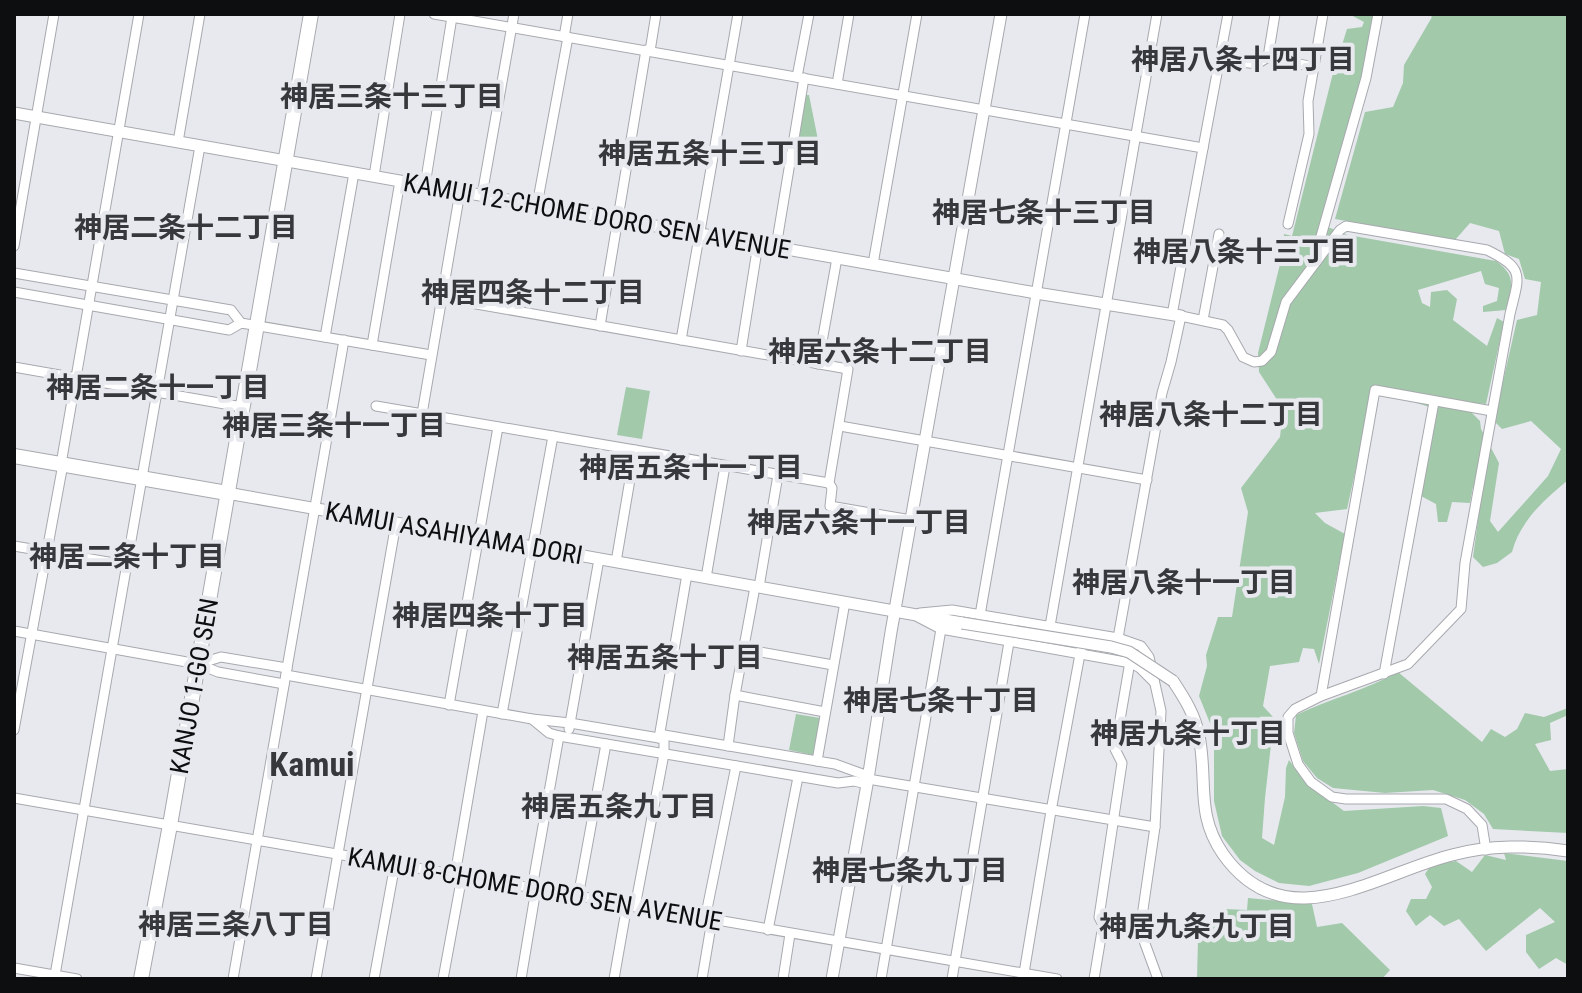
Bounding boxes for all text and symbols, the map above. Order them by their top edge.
district label: 神居八条十四丁目 [1131,43,1355,76]
district label: 神居三条十三丁目 [280,80,504,113]
district label: 神居五条十三丁目 [598,137,822,170]
street label: KAMUI 12-CHOME DORO SEN AVENUE [401,167,793,265]
district label: 神居七条十三丁目 [932,196,1156,229]
district label: 神居二条十二丁目 [74,211,298,244]
district label: 神居八条十三丁目 [1133,235,1357,268]
district label: 神居四条十二丁目 [421,276,645,309]
district label: 神居六条十二丁目 [768,335,992,368]
district label: 神居二条十一丁目 [46,371,270,404]
district label: 神居八条十二丁目 [1099,398,1323,431]
district label: 神居三条十一丁目 [222,409,446,442]
district label: 神居五条十一丁目 [579,451,803,484]
street label: KAMUI ASAHIYAMA DORI [323,496,585,570]
district label: 神居六条十一丁目 [747,506,971,539]
district label: 神居二条十丁目 [29,540,225,573]
district label: 神居八条十一丁目 [1072,566,1296,599]
street label: KANJO 1-GO SEN [164,596,224,776]
district label: 神居四条十丁目 [392,599,588,632]
district label: 神居五条十丁目 [567,641,763,674]
district label: 神居七条十丁目 [843,684,1039,717]
district label: 神居九条十丁目 [1090,717,1286,750]
district label: Kamui [269,744,355,784]
district label: 神居五条九丁目 [521,790,717,823]
street label: KAMUI 8-CHOME DORO SEN AVENUE [345,841,725,937]
district label: 神居七条九丁目 [812,854,1008,887]
district label: 神居三条八丁目 [138,908,334,941]
district label: 神居九条九丁目 [1099,910,1295,943]

